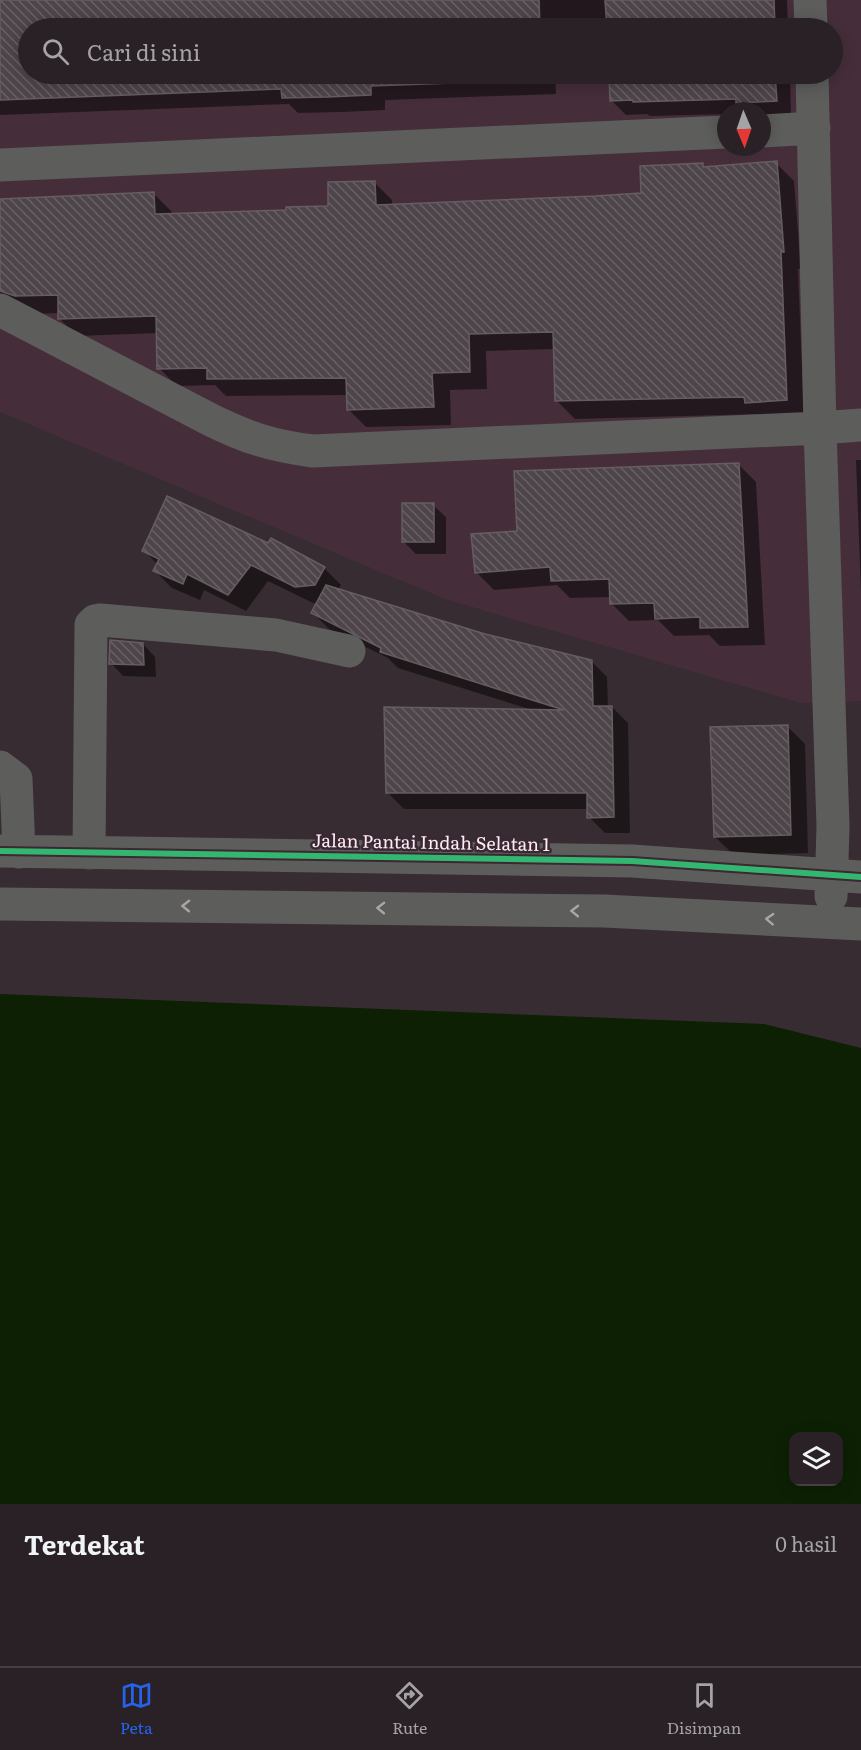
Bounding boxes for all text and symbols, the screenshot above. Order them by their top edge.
search box [18,18,843,84]
icon: search [39,35,72,68]
text: Cari di sini [87,35,200,68]
north arrow [717,102,771,156]
street label: Jalan Pantai Indah Selatan 1 [312,826,550,857]
one-way arrow [181,900,190,912]
one-way arrow [376,902,385,914]
one-way arrow [571,904,580,917]
one-way arrow [766,913,775,926]
map controls [789,1432,843,1486]
button: layers [789,1432,843,1486]
text: Terdekat [24,1524,145,1563]
text: 0 hasil [775,1528,837,1558]
tab: Peta [120,1679,153,1739]
tab: Rute [392,1679,427,1739]
tab: Disimpan [667,1679,741,1739]

